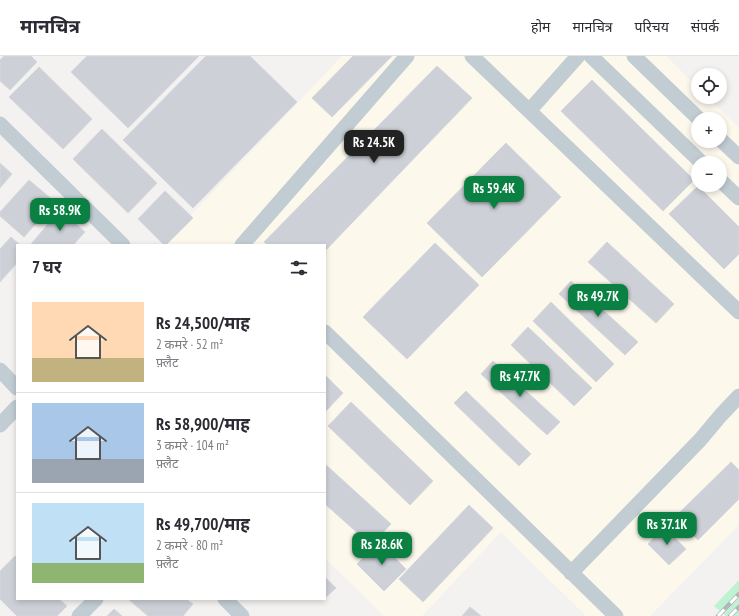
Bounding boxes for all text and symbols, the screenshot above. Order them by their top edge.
text: मानचित्र [20,14,80,38]
text: होम [531,18,550,36]
text: मानचित्र [572,18,613,36]
text: परिचय [635,18,669,36]
text: संपर्क [691,18,719,36]
map controls [691,68,727,192]
button: locate [691,68,727,104]
button: + [691,112,727,148]
pin: Rs 24.5K [333,130,415,164]
text: Rs 24.5K [353,134,395,151]
button: − [691,156,727,192]
pin: Rs 59.4K [453,176,535,210]
text: Rs 59.4K [473,180,515,197]
pin: Rs 58.9K [19,198,101,232]
text: Rs 58.9K [39,202,81,219]
text: 7 घर [32,256,61,278]
icon: filters [288,257,310,279]
pin: Rs 49.7K [557,284,639,318]
text: Rs 49.7K [577,288,619,305]
text: Rs 24,500/माह [156,312,250,334]
icon: home [64,318,112,366]
text: 2 कमरे · 52 m² [156,336,223,353]
text: फ़्लैट [156,354,179,371]
pin: Rs 47.7K [479,364,561,398]
text: Rs 47.7K [500,368,540,385]
text: Rs 58,900/माह [156,413,250,435]
icon: home [64,419,112,467]
text: 3 कमरे · 104 m² [156,437,229,454]
text: फ़्लैट [156,455,179,472]
pin: Rs 37.1K [626,512,708,546]
text: Rs 49,700/माह [156,513,250,535]
text: Rs 37.1K [647,516,687,533]
icon: home [64,519,112,567]
pin: Rs 28.6K [341,532,423,566]
text: Rs 28.6K [361,536,403,553]
text: 2 कमरे · 80 m² [156,537,223,554]
text: फ़्लैट [156,555,179,572]

